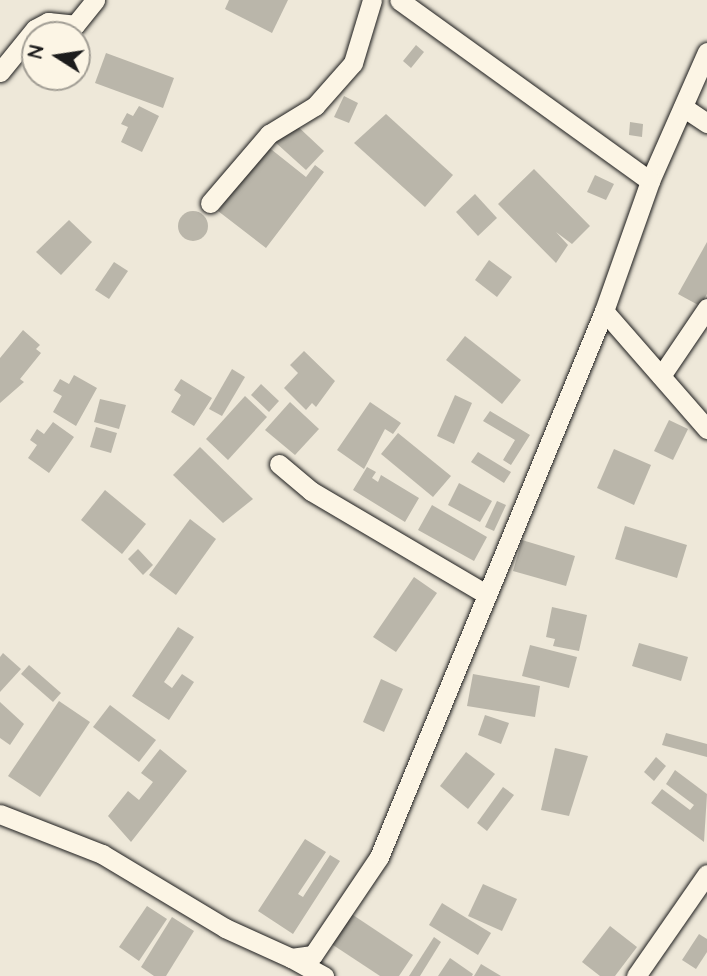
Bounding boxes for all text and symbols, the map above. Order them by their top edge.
north arrow [21,21,91,91]
text: N [22,43,51,61]

